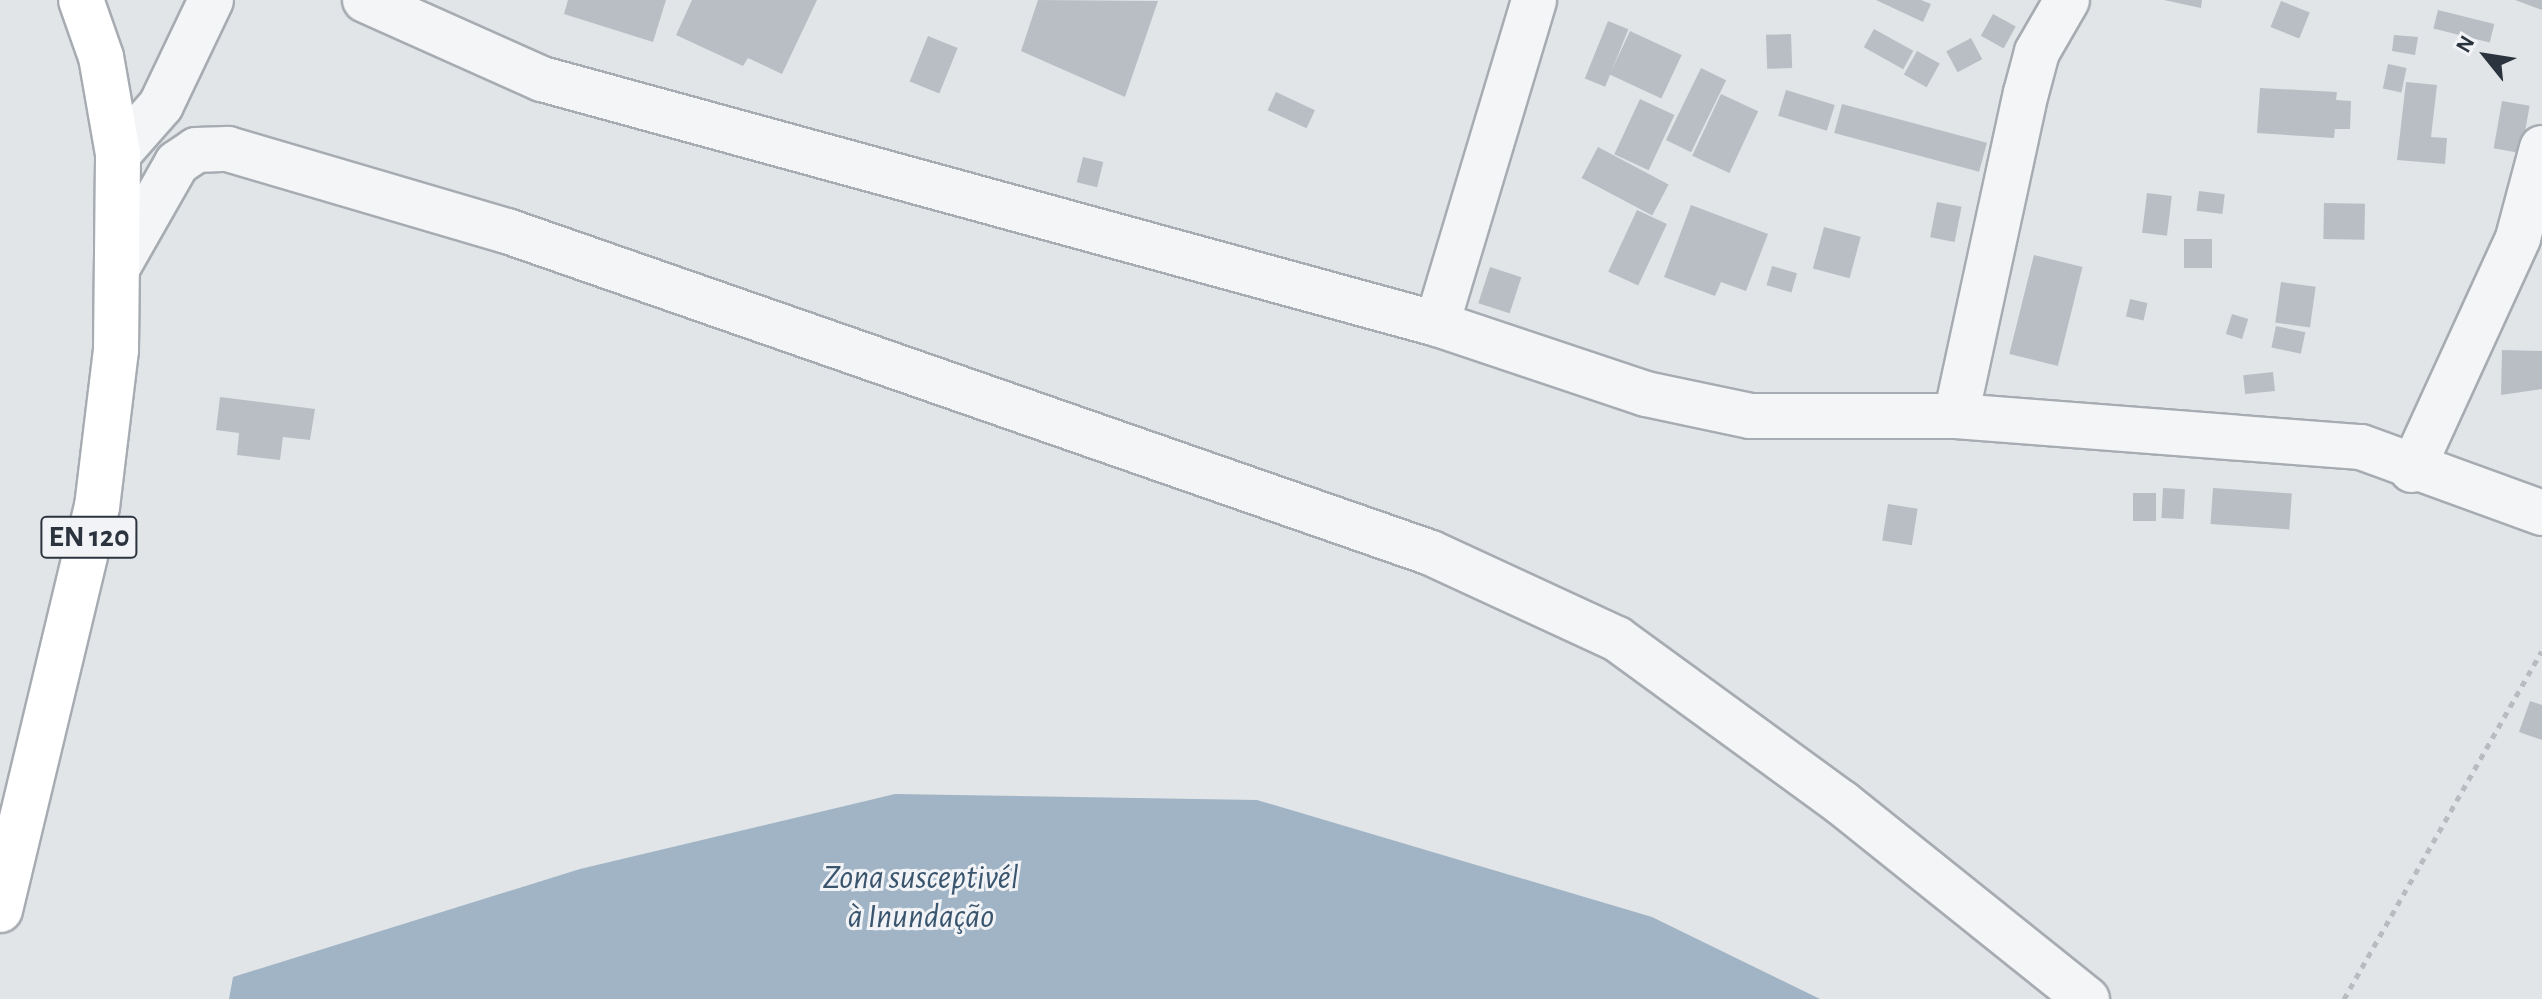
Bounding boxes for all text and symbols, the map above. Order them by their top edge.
north arrow [2446,16,2526,96]
text: N [2452,32,2479,56]
road number: EN 120 [39,511,139,563]
water label: Zona susceptivél à Inundação [823,858,1019,938]

